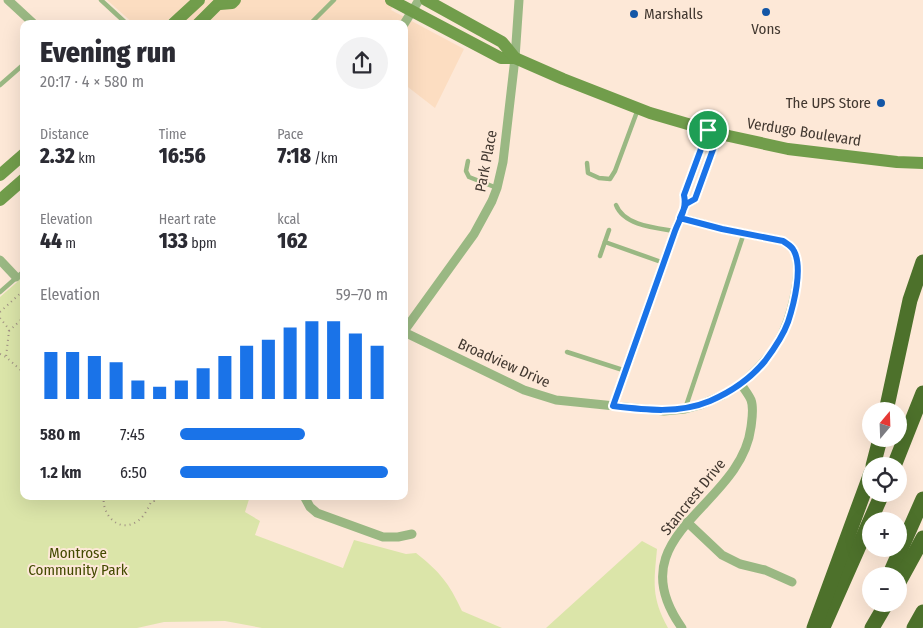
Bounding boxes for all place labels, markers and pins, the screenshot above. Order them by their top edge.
place label: Marshalls [644,5,703,23]
marker: Vons [760,6,772,18]
marker: Marshalls [628,8,640,20]
place label: Vons [751,20,781,38]
place label: The UPS Store [786,94,871,112]
marker: The UPS Store [875,97,887,109]
pin [687,109,729,151]

